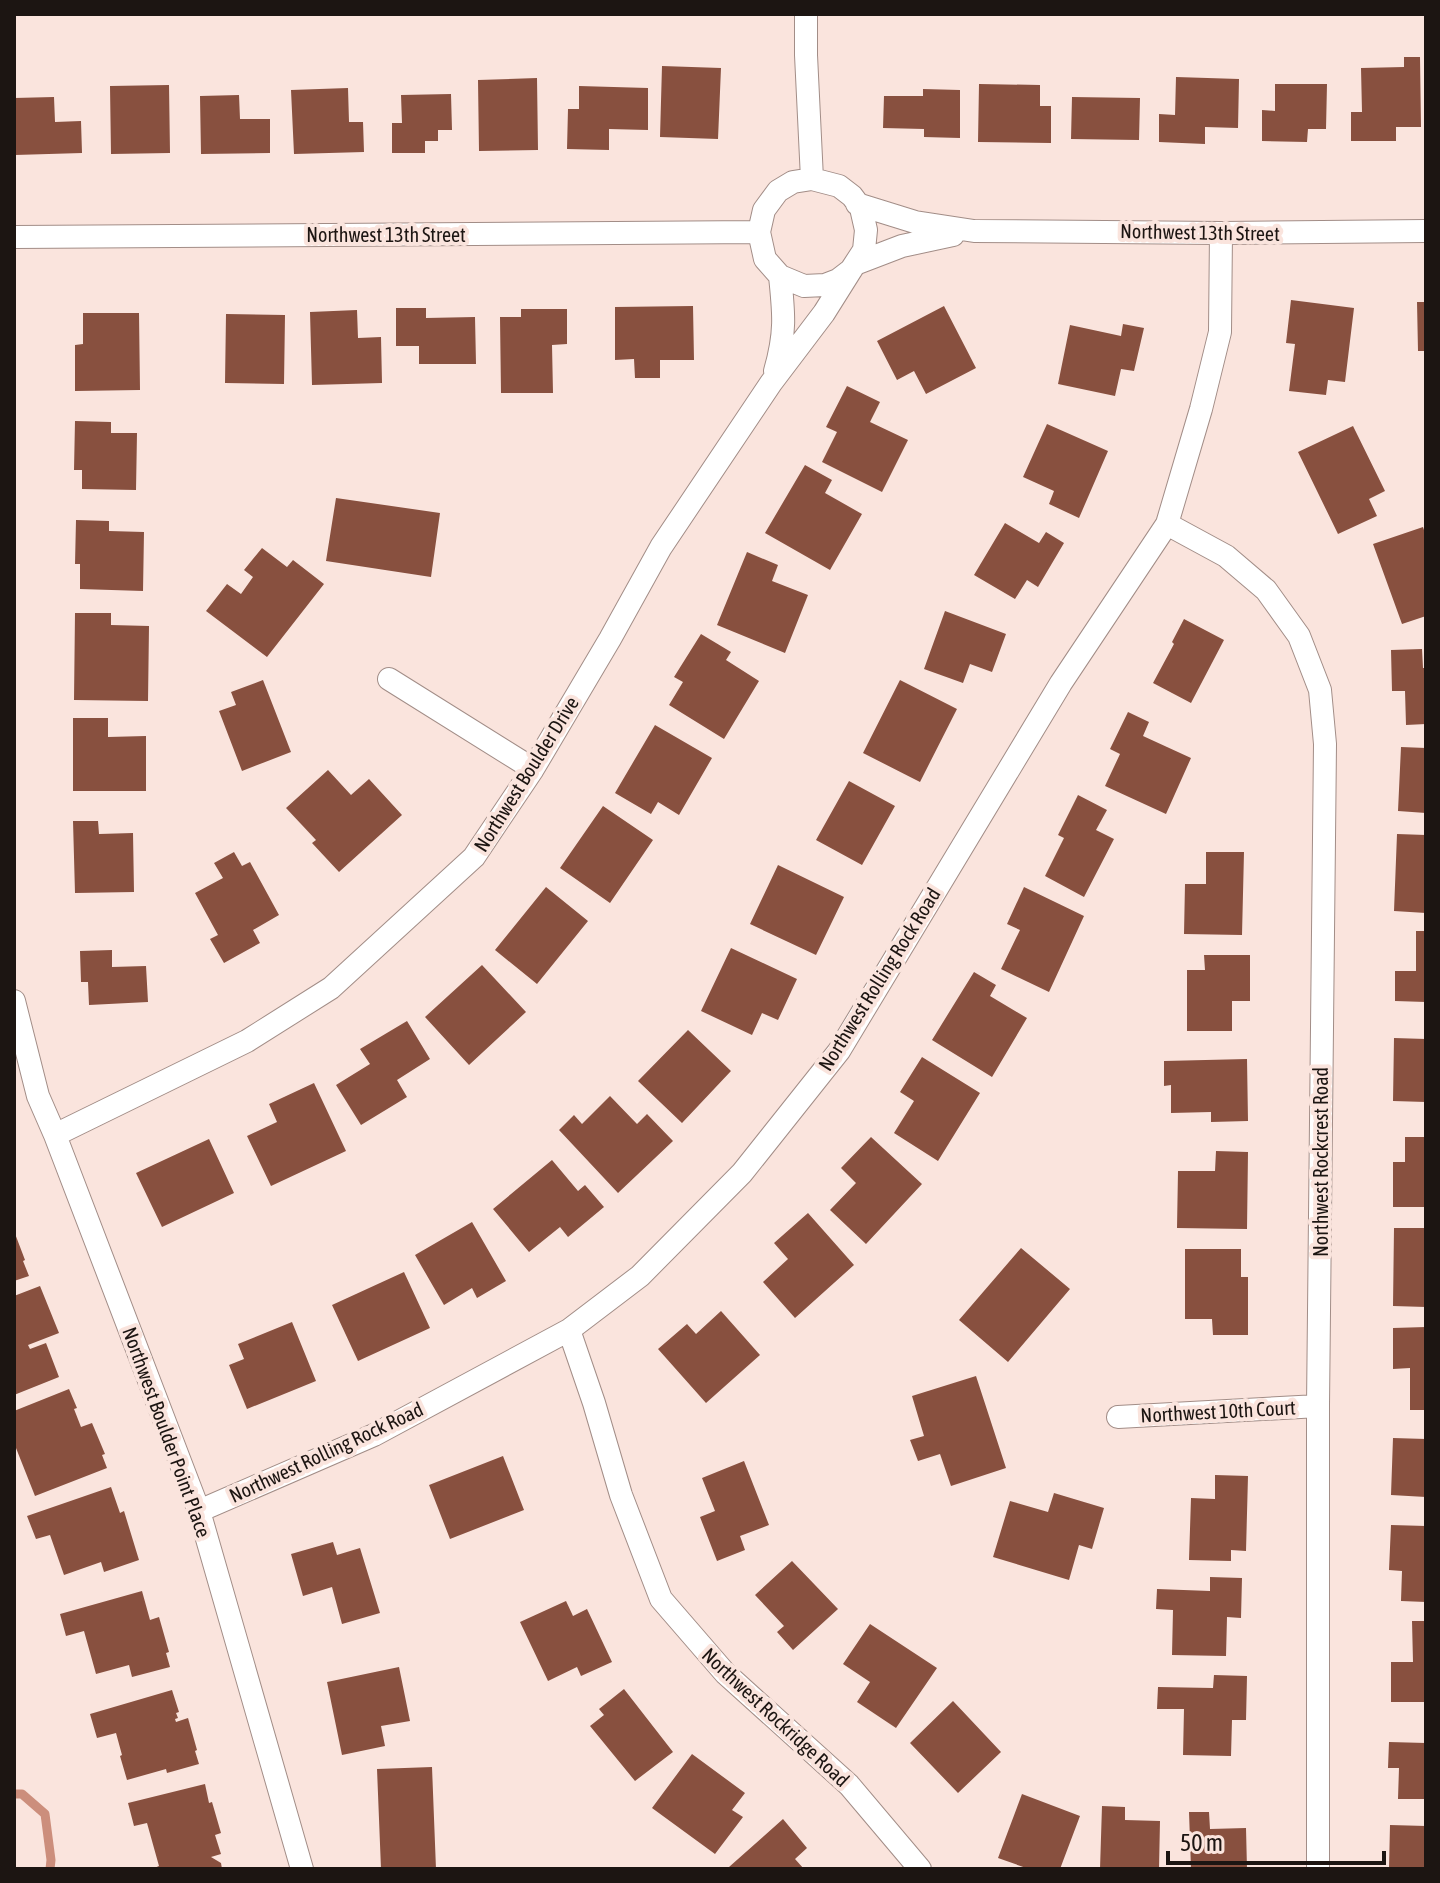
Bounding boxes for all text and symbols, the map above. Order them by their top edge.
street label: Northwest 13th Street [1120,219,1280,245]
street label: Northwest 13th Street [306,223,466,246]
street label: Northwest Boulder Drive [469,692,583,856]
street label: Northwest Rolling Rock Road [813,883,945,1075]
street label: Northwest Rockcrest Road [1309,1067,1332,1257]
street label: Northwest Boulder Point Place [118,1324,216,1540]
street label: Northwest 10th Court [1140,1395,1296,1427]
street label: Northwest Rolling Rock Road [226,1397,426,1507]
street label: Northwest Rockridge Road [698,1643,854,1791]
scale bar [1168,1815,1384,1865]
text: 50 m [1180,1829,1223,1856]

